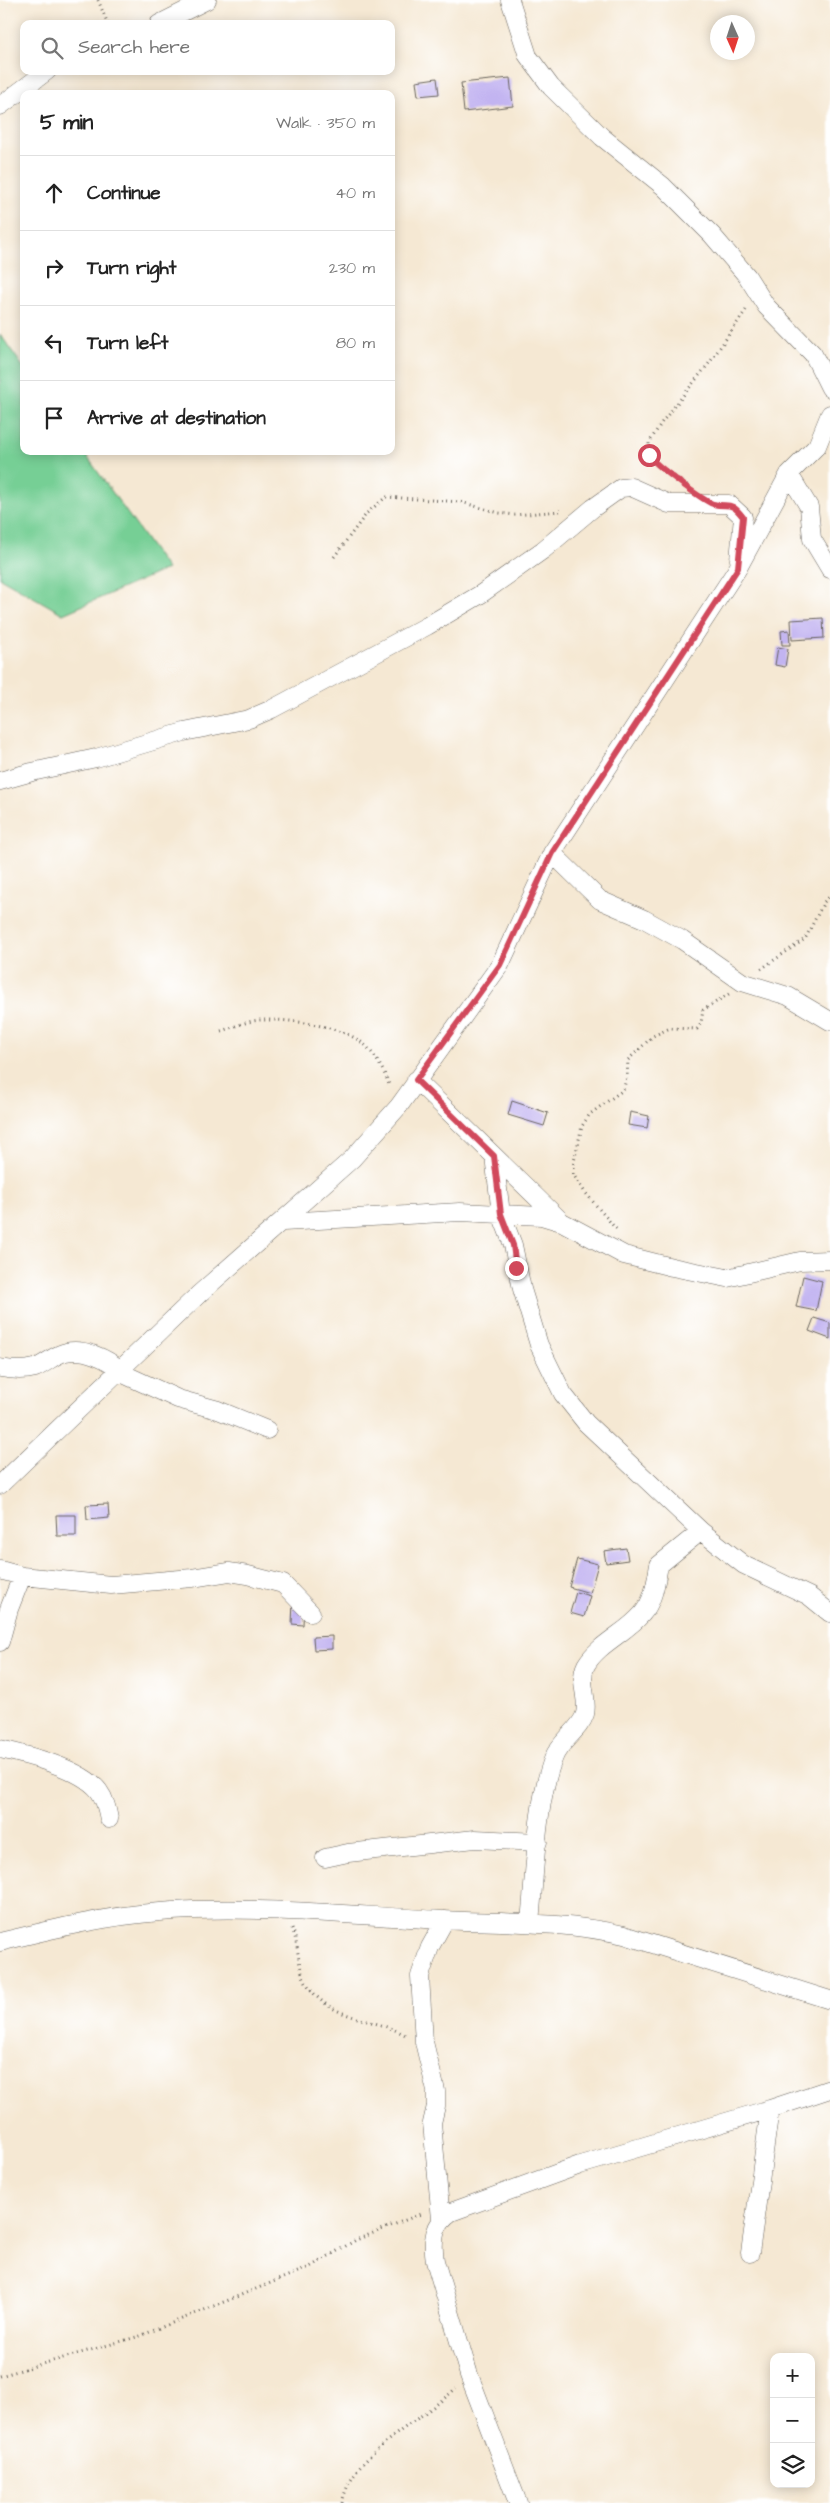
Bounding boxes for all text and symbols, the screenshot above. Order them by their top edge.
north arrow [710,15,755,60]
search box [20,20,395,75]
icon: search [38,34,66,62]
text: Search here [78,34,190,61]
text: 5 min [40,108,93,137]
text: Walk · 350 m [276,112,375,134]
icon: ahead [40,179,68,207]
text: Continue [87,180,161,207]
text: 40 m [335,182,375,204]
icon: right [40,254,68,282]
text: Turn right [87,255,176,282]
text: 230 m [329,257,375,279]
icon: left [40,329,68,357]
text: Turn left [87,330,168,357]
text: 80 m [336,332,375,354]
icon: arrive [40,404,68,432]
text: Arrive at destination [87,405,266,432]
route start [638,444,661,467]
route end [505,1257,528,1280]
map controls [770,2353,815,2488]
button: + [770,2353,815,2398]
button: − [770,2398,815,2443]
button: layers [770,2443,815,2488]

